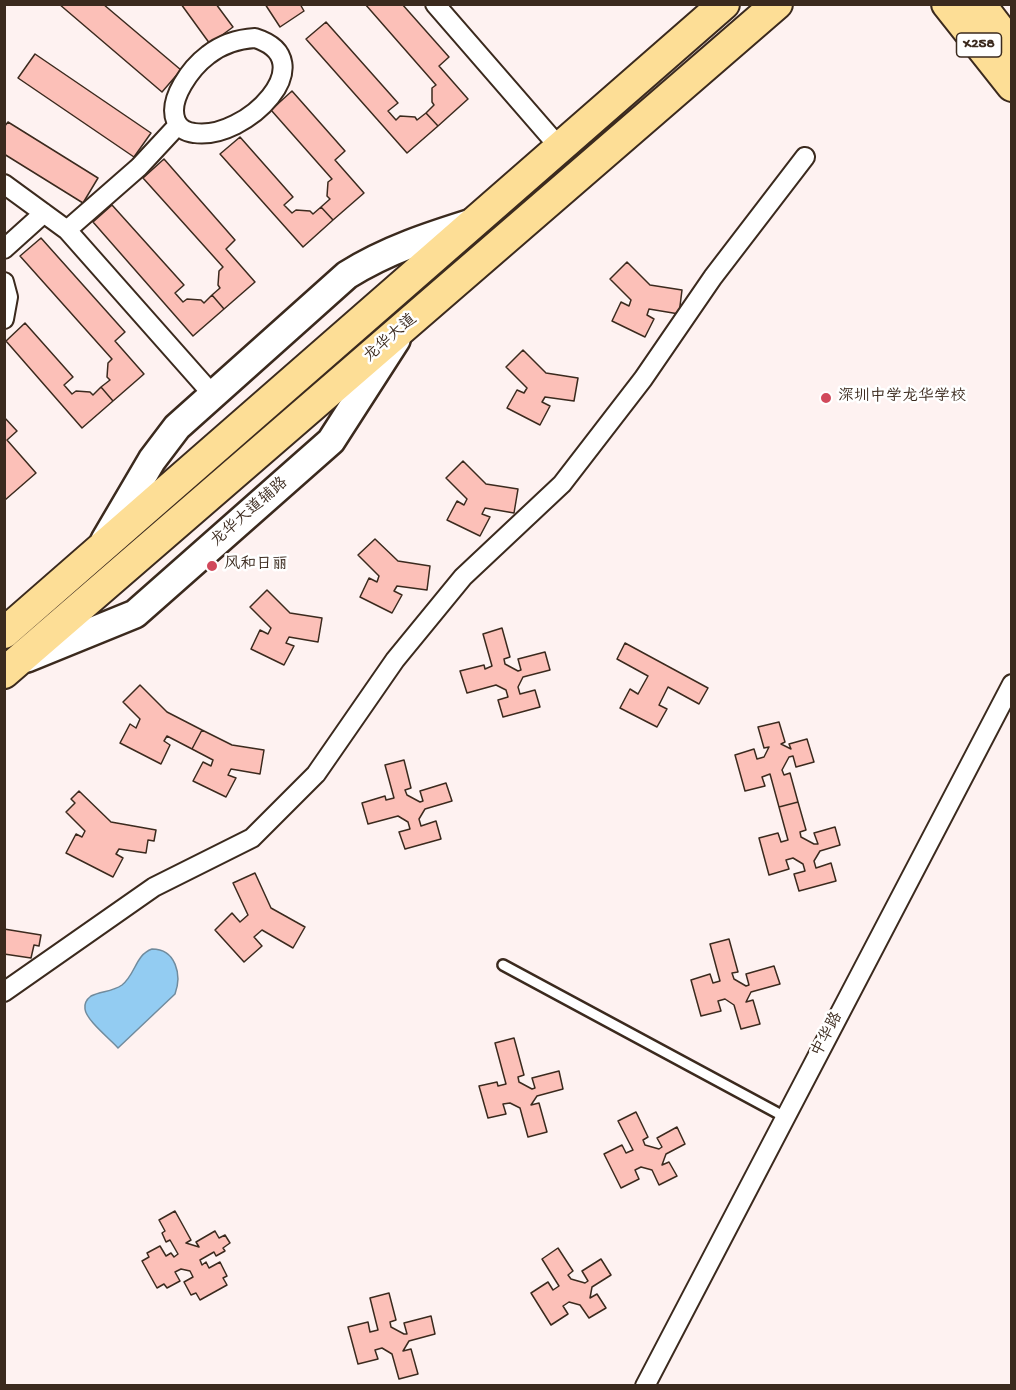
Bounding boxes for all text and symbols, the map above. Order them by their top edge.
road number: X258 [956,33,1002,57]
street label: 龙华大道 [361,311,421,367]
place label: 深圳中学龙华学校 [838,388,966,408]
marker: 深圳中学龙华学校 [819,391,833,405]
street label: 龙华大道辅路 [207,474,293,552]
place label: 风和日丽 [224,556,288,576]
marker: 风和日丽 [205,559,219,573]
street label: 中华路 [808,1009,848,1061]

